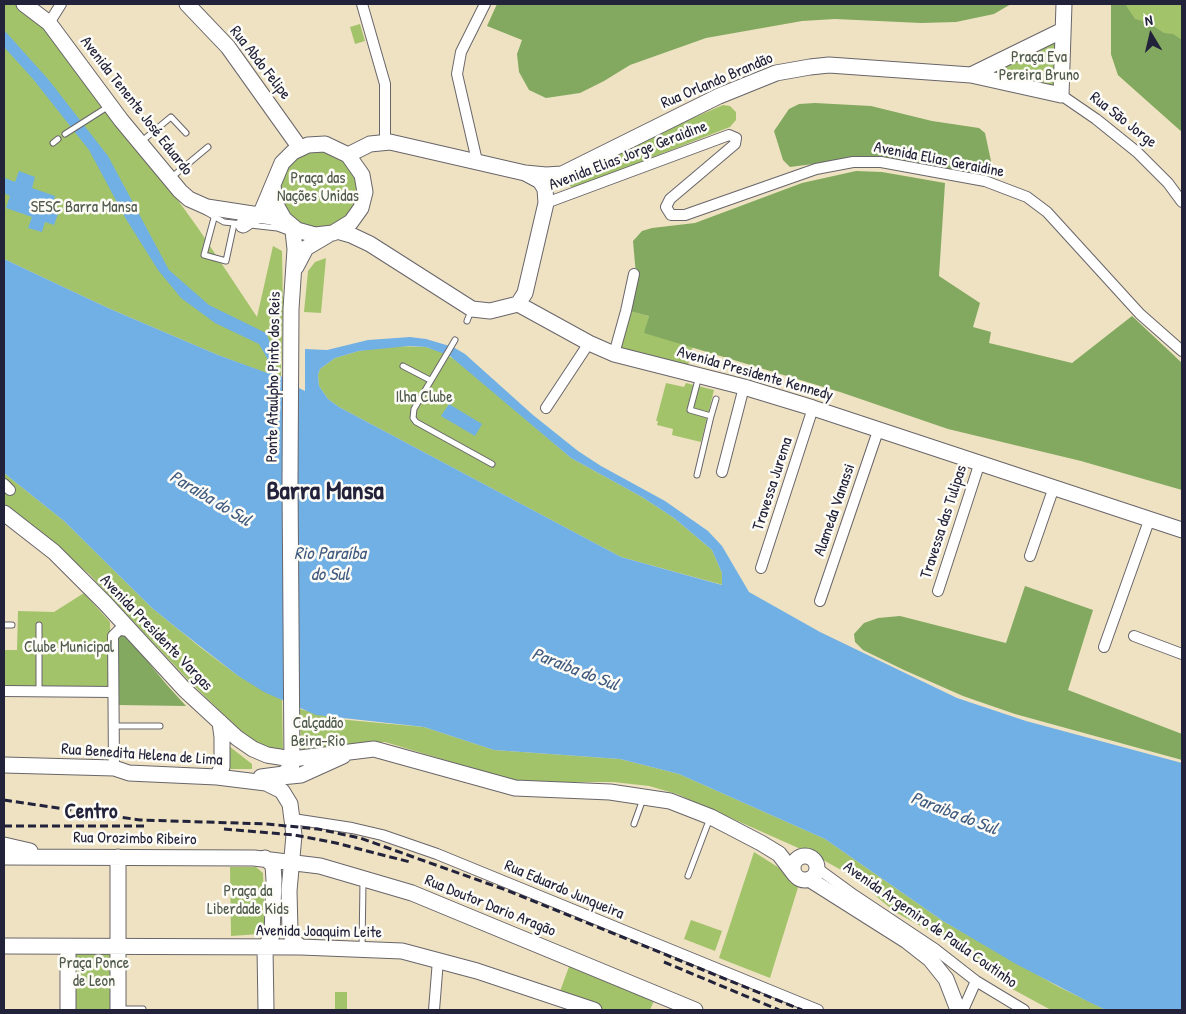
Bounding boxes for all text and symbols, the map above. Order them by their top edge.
north arrow [1126,10,1176,60]
text: N [1143,10,1154,30]
street label: Rua Abdo Felipe [225,22,295,104]
street label: Avenida Tenente José Eduardo [76,33,196,179]
park label: Praça Eva Pereira Bruno [999,48,1079,86]
street label: Rua Orlando Brandão [658,49,776,113]
street label: Rua São Jorge [1086,88,1160,152]
street label: Avenida Elias Jorge Geraidine [546,117,710,195]
street label: Avenida Elias Geraidine [872,138,1006,182]
park label: Praça das Nações Unidas [277,169,359,207]
park label: SESC Barra Mansa [31,198,137,218]
street label: Ponte Ataulpho Pinto dos Reis [263,291,285,463]
street label: Avenida Presidente Kennedy [675,343,835,405]
park label: Ilha Clube [395,388,453,408]
street label: Travessa Jurema [749,435,797,533]
street label: Alameda Vanassi [810,461,860,559]
street label: Travessa das Tulipas [917,463,971,581]
water label: Paraiba do Sul [165,466,255,532]
district label: Barra Mansa [266,476,384,508]
water label: Rio Paraíba do Sul [294,543,366,586]
street label: Avenida Presidente Vargas [96,571,216,695]
park label: Clube Municipal [24,638,114,658]
water label: Paraiba do Sul [529,644,621,696]
park label: Calçadão Beira-Rio [291,714,345,752]
street label: Rua Benedita Helena de Lima [61,740,223,770]
water label: Paraiba do Sul [908,788,1000,840]
district label: Centro [64,799,118,825]
street label: Rua Orozimbo Ribeiro [73,828,197,850]
street label: Rua Eduardo Junqueira [501,856,627,924]
street label: Avenida Argemiro de Paula Coutinho [839,858,1021,992]
street label: Rua Doutor Dario Aragão [422,871,558,941]
park label: Praça da Liberdade Kids [207,882,289,920]
street label: Avenida Joaquim Leite [256,921,382,943]
park label: Praça Ponce de Leon [59,954,129,992]

